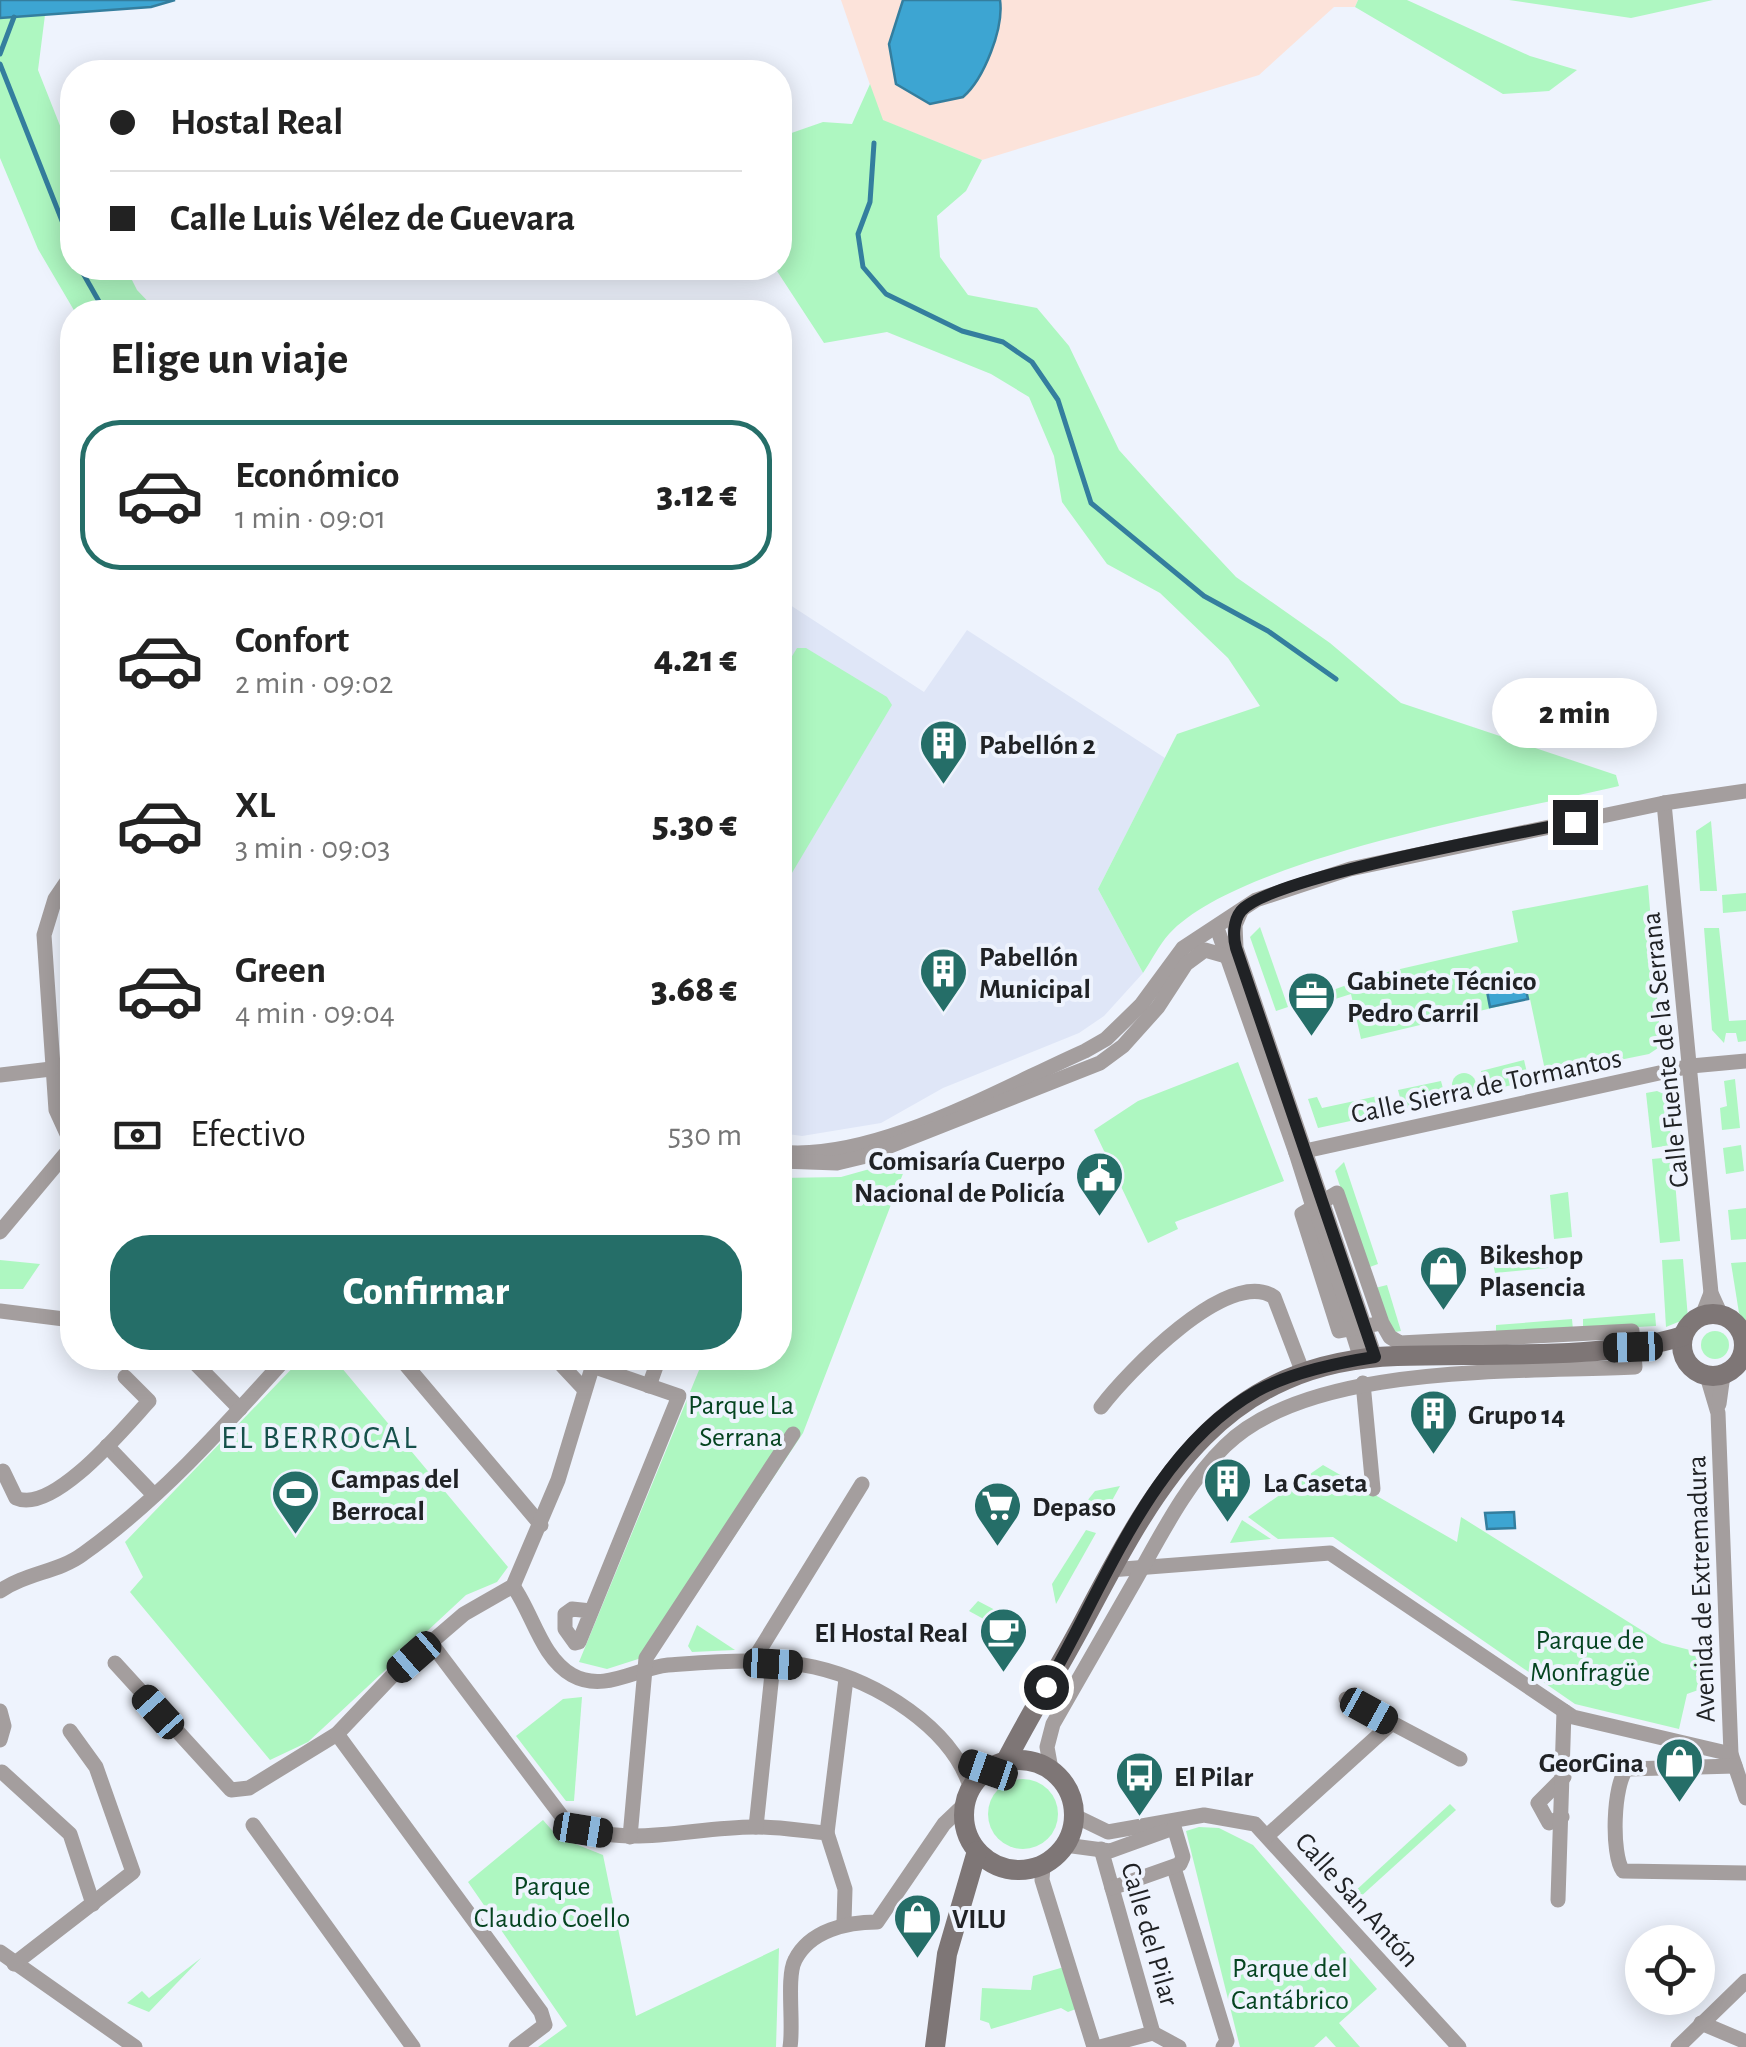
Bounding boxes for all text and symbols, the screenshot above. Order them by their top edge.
text: Hostal Real [170,104,343,142]
text: Calle Luis Vélez de Guevara [170,200,575,238]
text: Elige un viaje [110,337,349,382]
icon: car [115,450,205,540]
text: Económico [235,457,399,495]
text: 3.12 € [656,476,737,514]
text: 1 min · 09:01 [235,502,386,534]
icon: car [115,615,205,705]
text: Confort [235,622,349,660]
text: 4.21 € [654,641,737,679]
text: 2 min · 09:02 [235,667,393,699]
callout: 2 min [1492,677,1658,747]
text: 2 min [1539,697,1610,729]
building icon: Pabellón 2 [918,718,970,786]
place label: Pabellón 2 [979,732,1096,760]
icon: car [115,780,205,870]
text: XL [235,787,275,825]
route end [1553,800,1598,845]
text: 5.30 € [652,806,737,844]
text: 3 min · 09:03 [235,832,391,864]
street label: Calle Fuente de la Serrana [1638,910,1694,1189]
place label: Pabellón Municipal [979,944,1091,1004]
icon: car [115,945,205,1035]
building icon: Pabellón Municipal [918,946,970,1014]
text: Green [235,952,326,990]
place label: Gabinete Técnico Pedro Carril [1347,968,1537,1028]
office icon: Gabinete Técnico Pedro Carril [1286,970,1338,1038]
text: 3.68 € [651,971,737,1009]
text: 4 min · 09:04 [235,997,395,1029]
street label: Calle Sierra de Tormantos [1349,1045,1624,1129]
icon: cash [110,1108,165,1163]
text: Efectivo [190,1116,306,1154]
text: 530 m [668,1119,742,1151]
place label: Comisaría Cuerpo Nacional de Policía [854,1148,1065,1208]
public building icon: Comisaría Cuerpo Nacional de Policía [1074,1150,1126,1218]
button: Confirmar [110,1235,742,1350]
place label: Bikeshop Plasencia [1479,1242,1586,1302]
shop icon: Bikeshop Plasencia [1418,1244,1470,1312]
car [1602,1331,1664,1363]
building icon: Grupo 14 [1407,1388,1459,1456]
park label: Parque La Serrana [688,1392,794,1452]
place label: Grupo 14 [1468,1402,1565,1430]
district label: EL BERROCAL [221,1422,419,1454]
street label: Avenida de Extremadura [1683,1455,1721,1723]
building icon: La Caseta [1202,1456,1254,1524]
place label: Campas del Berrocal [331,1466,460,1526]
sports icon: Campas del Berrocal [270,1468,322,1536]
place label: La Caseta [1263,1470,1368,1498]
supermarket icon: Depaso [971,1480,1023,1548]
place label: Depaso [1032,1494,1116,1522]
cafe icon: El Hostal Real [977,1606,1029,1674]
place label: El Hostal Real [814,1620,968,1648]
car [382,1626,446,1688]
park label: Parque de Monfragüe [1530,1627,1650,1687]
car [742,1647,804,1681]
route start [1024,1665,1069,1710]
car [127,1680,189,1744]
car [1335,1683,1403,1739]
shop icon: GeorGina [1653,1736,1705,1804]
car [955,1746,1021,1794]
bus stop icon: El Pilar [1113,1750,1165,1818]
place label: GeorGina [1539,1750,1644,1778]
place label: El Pilar [1174,1764,1254,1792]
car [551,1810,615,1850]
street label: Calle San Antón [1289,1828,1424,1973]
street label: Calle del Pilar [1115,1860,1183,2009]
park label: Parque Claudio Coello [474,1873,630,1933]
shop icon: VILU [891,1892,943,1960]
place label: VILU [952,1906,1006,1934]
map controls [1625,1925,1715,2015]
button: locate [1625,1925,1715,2015]
park label: Parque del Cantábrico [1231,1955,1349,2015]

